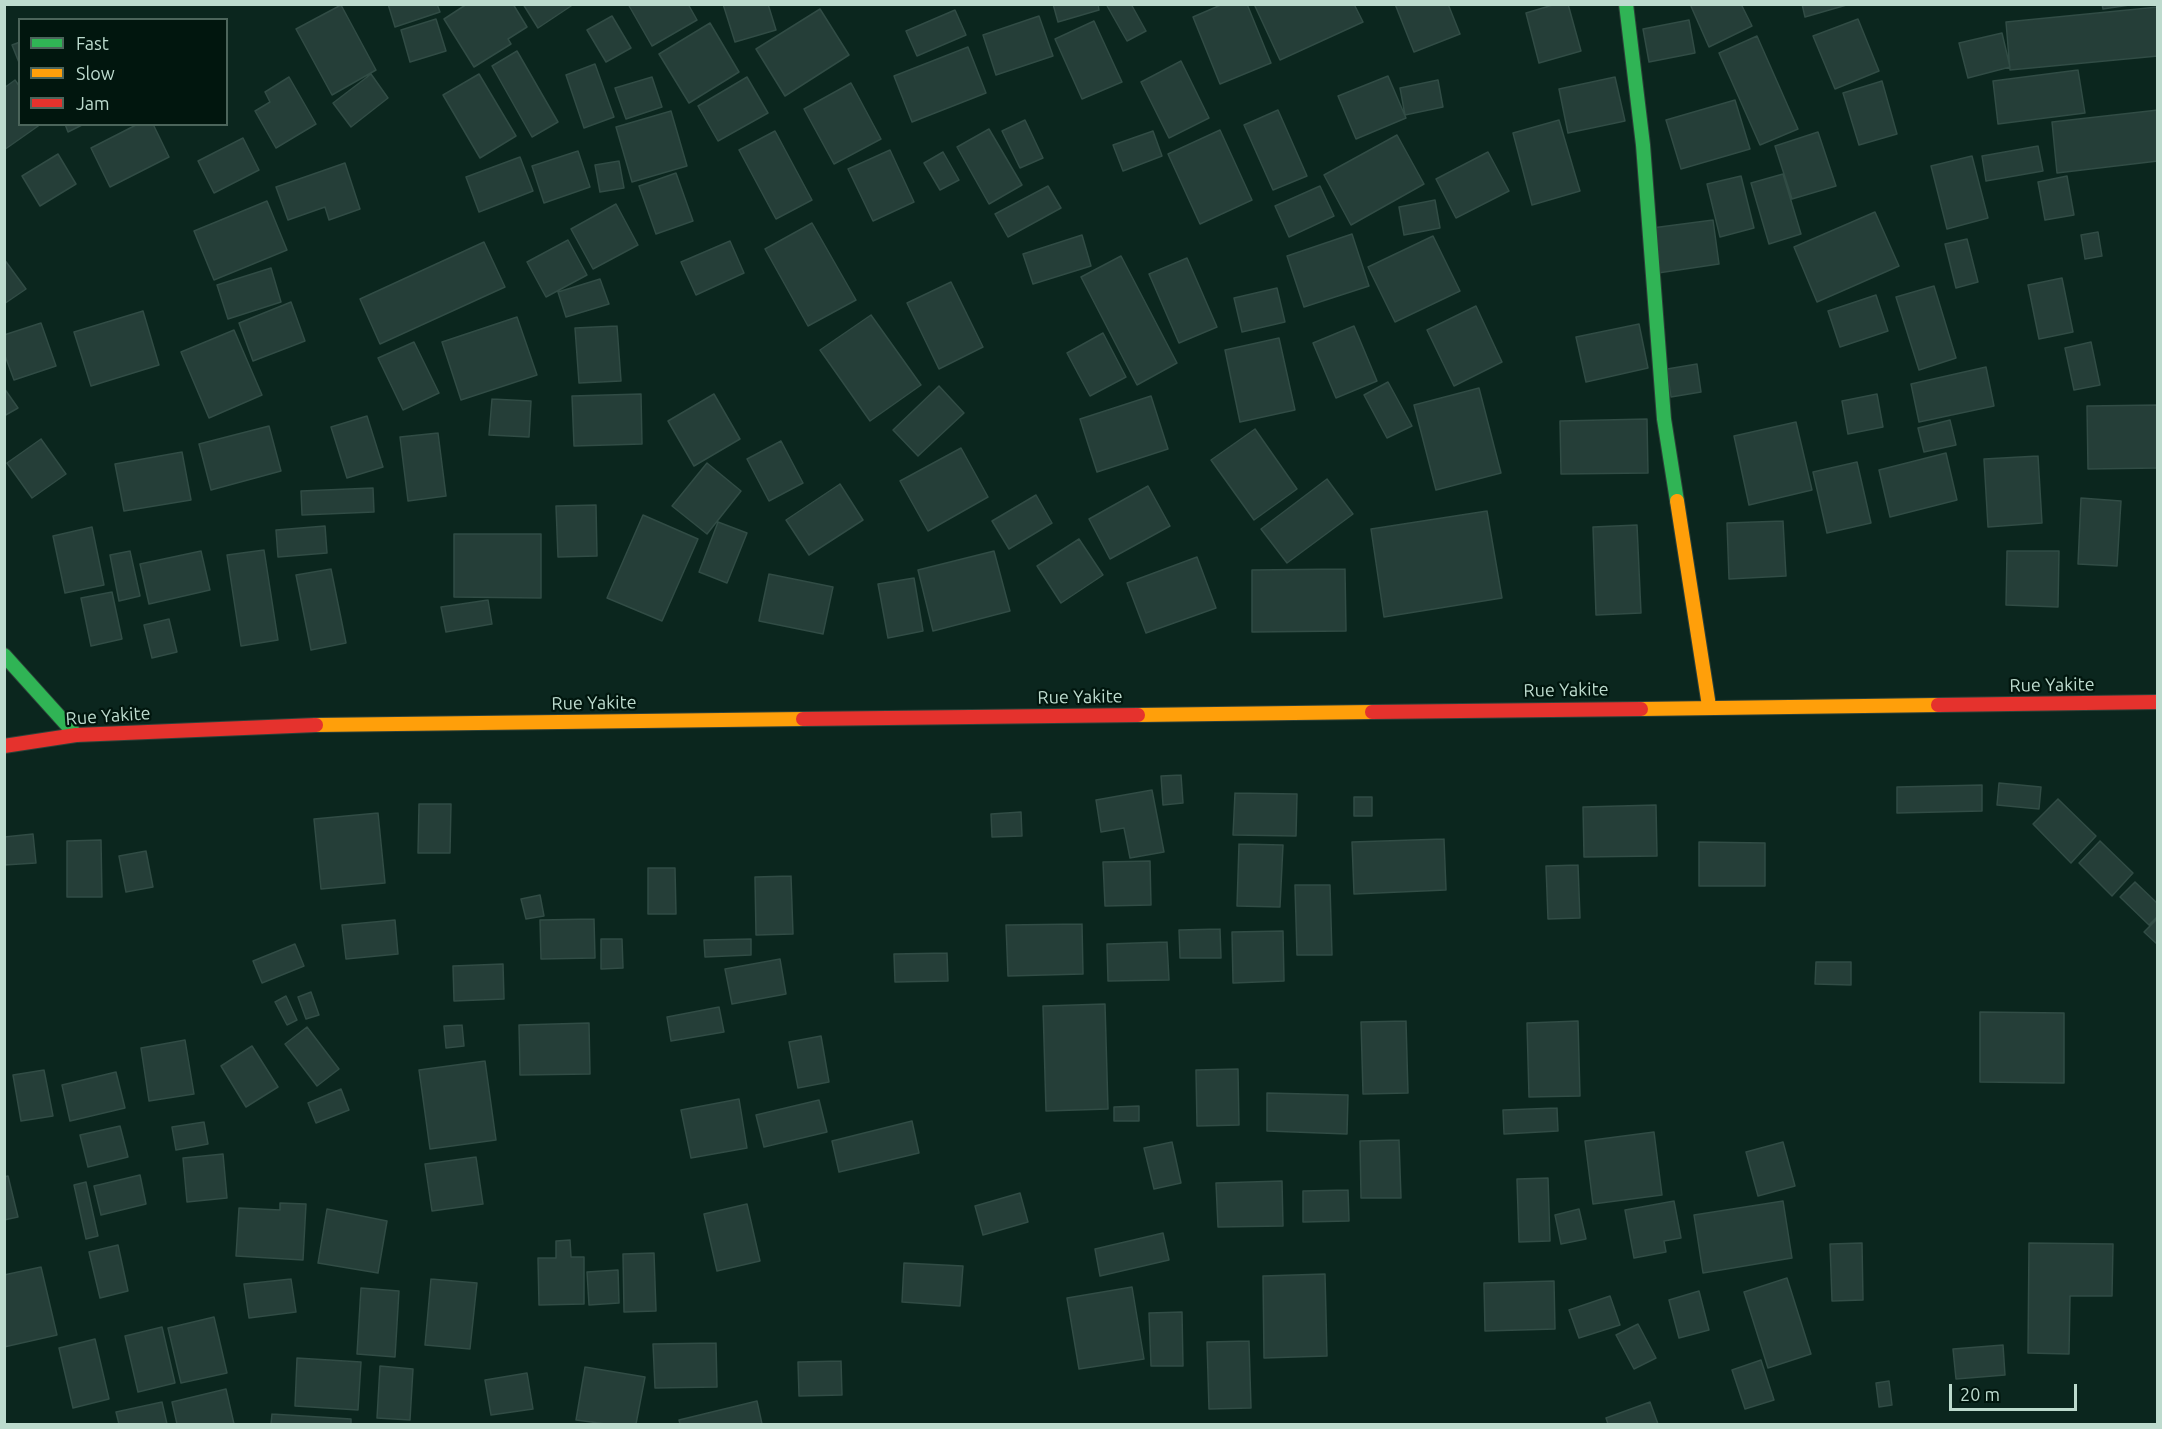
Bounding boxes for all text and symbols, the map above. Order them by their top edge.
legend [18,18,228,126]
text: Fast [76,33,109,53]
text: Slow [76,63,115,83]
text: Jam [76,93,110,113]
street label: Rue Yakite [2009,673,2095,697]
street label: Rue Yakite [1523,678,1609,702]
street label: Rue Yakite [1037,685,1123,709]
street label: Rue Yakite [551,691,637,715]
street label: Rue Yakite [65,702,151,730]
scale bar [1952,1372,2080,1410]
text: 20 m [1960,1384,2000,1404]

